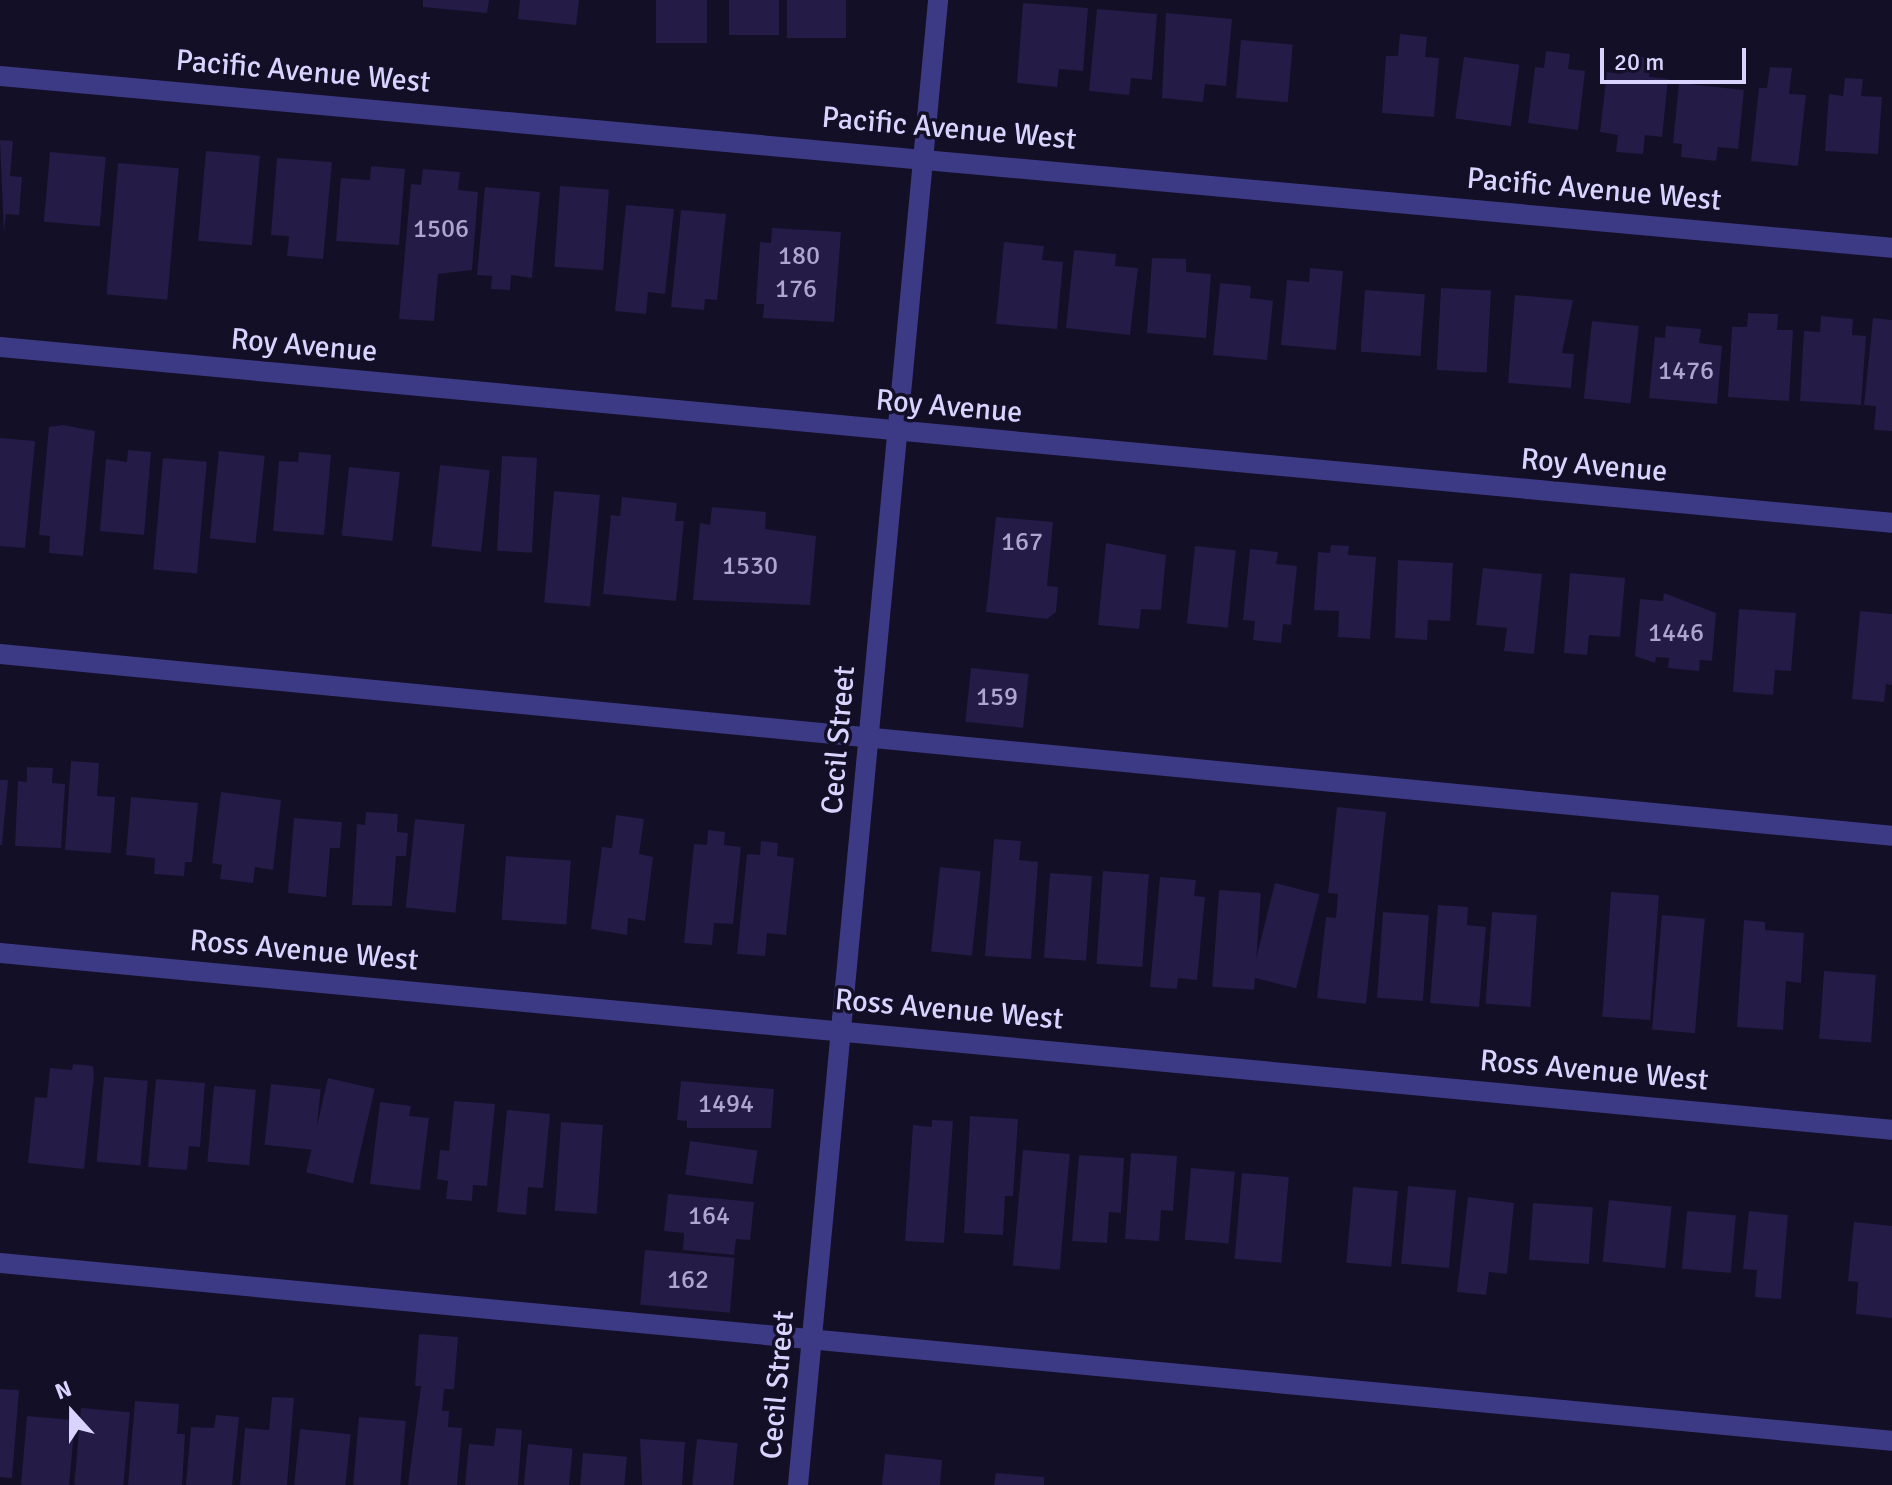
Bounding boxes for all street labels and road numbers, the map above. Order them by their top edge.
street label: Pacific Avenue West [174,43,432,101]
street label: Pacific Avenue West [820,100,1078,158]
street label: Pacific Avenue West [1465,161,1723,219]
street label: Roy Avenue [229,322,379,370]
street label: Roy Avenue [874,383,1024,431]
street label: Roy Avenue [1519,442,1669,490]
street label: Cecil Street [815,664,863,816]
street label: Ross Avenue West [188,923,420,979]
street label: Ross Avenue West [833,982,1065,1038]
street label: Ross Avenue West [1478,1043,1710,1099]
street label: Cecil Street [754,1309,802,1461]

